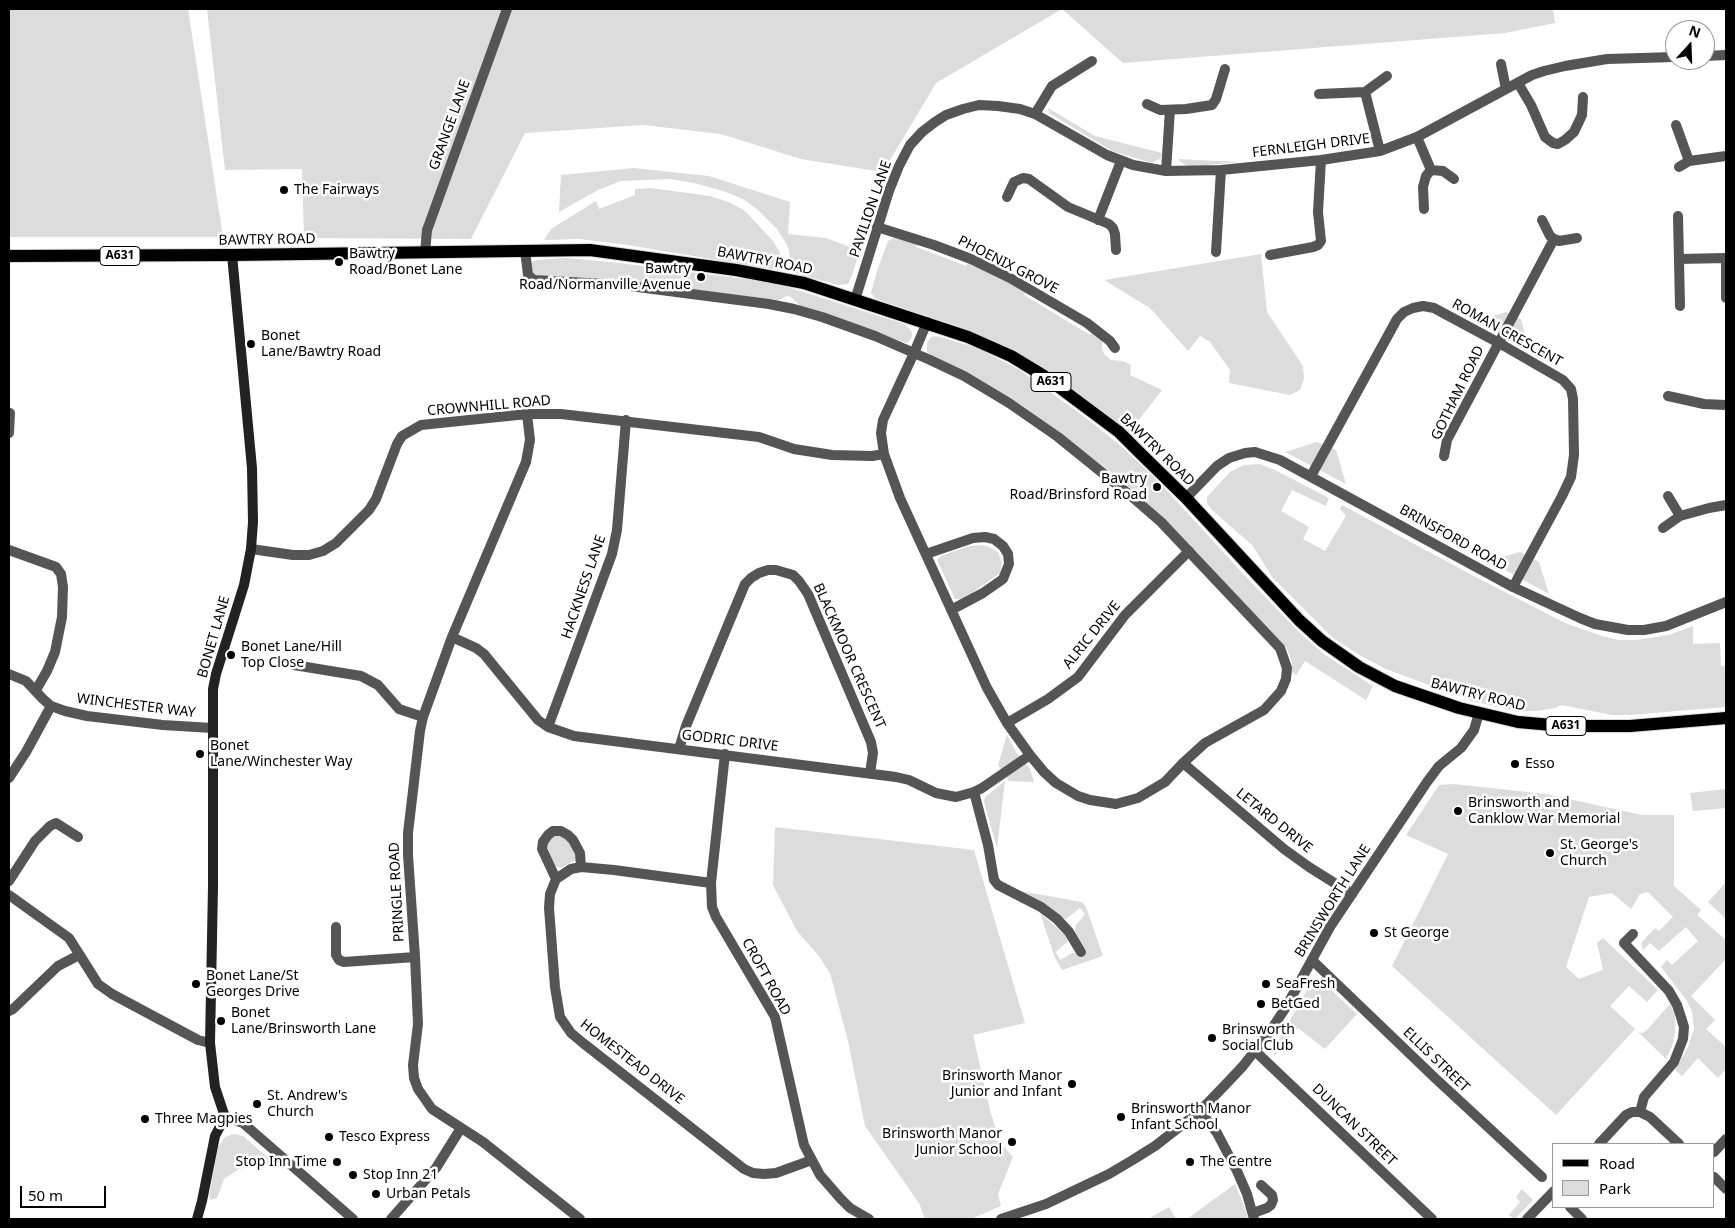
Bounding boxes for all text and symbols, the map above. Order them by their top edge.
north arrow [1665,20,1715,70]
text: N [1686,20,1704,42]
street label: GRANGE LANE [426,78,474,172]
street label: FERNLEIGH DRIVE [1251,130,1371,162]
street label: PAVILION LANE [847,158,895,260]
place label: The Fairways [294,182,379,198]
marker: The Fairways [278,184,290,196]
street label: BAWTRY ROAD [218,231,316,249]
street label: PHOENIX GROVE [955,232,1061,298]
street label: BAWTRY ROAD [716,243,814,279]
place label: Bawtry Road/Bonet Lane [349,246,462,278]
road number: A631 [100,247,140,266]
marker: Bawtry Road/Bonet Lane [333,256,345,268]
place label: Bawtry Road/Normanville Avenue [519,261,691,294]
marker: Bawtry Road/Normanville Avenue [695,271,707,283]
street label: ROMAN CRESCENT [1449,296,1565,370]
place label: Bonet Lane/Bawtry Road [261,328,381,361]
marker: Bonet Lane/Bawtry Road [245,338,257,350]
street label: GOTHAM ROAD [1428,343,1488,443]
road number: A631 [1031,372,1071,392]
street label: CROWNHILL ROAD [427,392,551,420]
street label: BAWTRY ROAD [1116,410,1198,490]
place label: Bawtry Road/Brinsford Road [1010,471,1147,504]
marker: Bawtry Road/Brinsford Road [1151,481,1163,493]
street label: BRINSFORD ROAD [1396,502,1510,574]
street label: HACKNESS LANE [558,533,610,641]
street label: BLACKMOOR CRESCENT [809,581,889,731]
street label: BONET LANE [194,594,234,680]
street label: ALRIC DRIVE [1060,598,1124,672]
place label: Bonet Lane/Hill Top Close [241,639,342,672]
marker: Bonet Lane/Hill Top Close [225,649,237,661]
street label: BAWTRY ROAD [1429,675,1527,715]
street label: WINCHESTER WAY [76,690,196,722]
road number: A631 [1546,716,1586,736]
street label: GODRIC DRIVE [681,727,779,755]
place label: Bonet Lane/Winchester Way [210,738,352,770]
marker: Bonet Lane/Winchester Way [194,748,206,760]
place label: Esso [1525,756,1555,772]
marker: Esso [1509,758,1521,770]
street label: LETARD DRIVE [1232,785,1316,857]
place label: Brinsworth and Canklow War Memorial [1468,795,1620,828]
marker: Brinsworth and Canklow War Memorial [1452,805,1464,817]
place label: St. George's Church [1560,837,1638,870]
street label: BRINSWORTH LANE [1291,841,1375,961]
street label: PRINGLE ROAD [386,842,408,942]
marker: St. George's Church [1544,847,1556,859]
place label: St George [1384,925,1449,941]
marker: St George [1368,927,1380,939]
street label: CROFT ROAD [738,935,794,1019]
place label: Bonet Lane/St Georges Drive [206,968,300,1000]
place label: SeaFresh [1276,976,1335,992]
marker: Bonet Lane/St Georges Drive [190,978,202,990]
marker: SeaFresh [1260,978,1272,990]
place label: BetGed [1271,996,1320,1012]
marker: BetGed [1255,998,1267,1010]
place label: Bonet Lane/Brinsworth Lane [231,1005,376,1038]
marker: Bonet Lane/Brinsworth Lane [215,1015,227,1027]
street label: HOMESTEAD DRIVE [577,1016,687,1108]
place label: Brinsworth Social Club [1222,1022,1295,1054]
street label: ELLIS STREET [1399,1024,1473,1096]
marker: Brinsworth Social Club [1206,1032,1218,1044]
place label: Brinsworth Manor Junior and Infant [942,1068,1062,1100]
marker: Brinsworth Manor Junior and Infant [1066,1078,1078,1090]
street label: DUNCAN STREET [1308,1081,1400,1169]
place label: St. Andrew's Church [267,1088,347,1120]
marker: St. Andrew's Church [251,1098,263,1110]
place label: Brinsworth Manor Infant School [1131,1101,1251,1134]
place label: Three Magpies [155,1111,252,1127]
marker: Brinsworth Manor Infant School [1115,1111,1127,1123]
marker: Three Magpies [139,1113,151,1125]
place label: Brinsworth Manor Junior School [882,1126,1002,1158]
place label: Tesco Express [339,1129,430,1145]
marker: Tesco Express [323,1131,335,1143]
marker: Brinsworth Manor Junior School [1006,1136,1018,1148]
legend [1552,1143,1715,1208]
text: Road [1599,1153,1635,1173]
place label: Stop Inn Time [235,1154,327,1170]
place label: The Centre [1200,1154,1272,1170]
marker: Stop Inn Time [331,1156,343,1168]
marker: The Centre [1184,1156,1196,1168]
place label: Stop Inn 21 [363,1167,438,1183]
marker: Stop Inn 21 [347,1169,359,1181]
scale bar [22,1176,109,1208]
text: Park [1599,1178,1631,1198]
text: 50 m [28,1185,63,1205]
place label: Urban Petals [386,1186,470,1202]
marker: Urban Petals [370,1188,382,1200]

